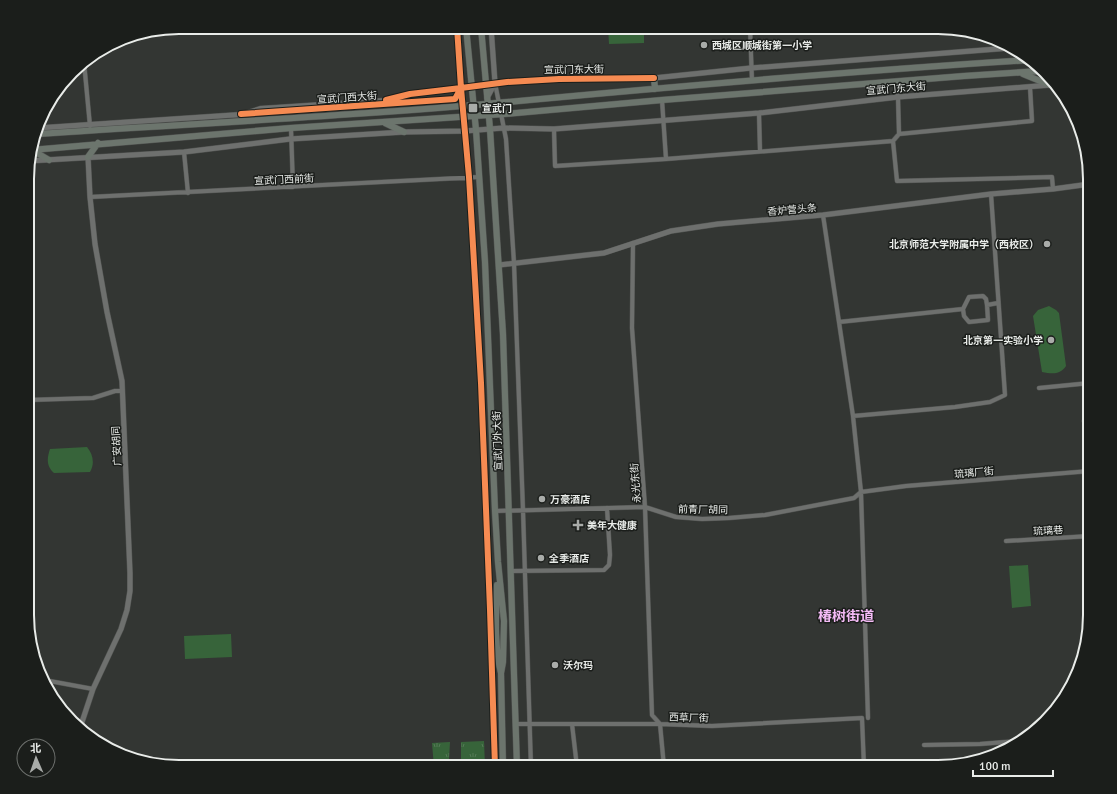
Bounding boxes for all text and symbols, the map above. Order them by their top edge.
place label: 西城区顺城街第一小学 [712,39,812,52]
marker: 西城区顺城街第一小学 [699,40,709,50]
street label: 宣武门东大街 [544,63,604,77]
street label: 宣武门东大街 [866,80,926,98]
street label: 宣武门西大街 [317,90,377,106]
marker: 宣武门 [467,102,479,114]
place label: 宣武门 [482,103,512,115]
street label: 宣武门西前街 [254,172,314,188]
street label: 香炉营头条 [767,202,818,218]
place label: 北京师范大学附属中学（西校区） [889,238,1039,251]
marker: 北京师范大学附属中学（西校区） [1042,239,1052,249]
place label: 北京第一实验小学 [963,335,1043,347]
marker: 北京第一实验小学 [1046,335,1056,345]
street label: 宣武门外大街 [491,411,505,471]
street label: 广安胡同 [110,426,124,466]
street label: 永光东街 [629,463,643,503]
street label: 琉璃厂街 [954,465,995,481]
marker: 万豪酒店 [537,494,547,504]
place label: 万豪酒店 [550,494,590,506]
street label: 前青厂胡同 [678,504,728,516]
marker: 美年大健康 [572,519,584,531]
place label: 美年大健康 [587,520,637,532]
street label: 琉璃巷 [1033,524,1063,538]
marker: 全季酒店 [536,553,546,563]
place label: 全季酒店 [548,553,589,565]
district label: 椿树街道 [818,608,874,625]
marker: 沃尔玛 [550,660,560,670]
place label: 沃尔玛 [563,660,593,672]
street label: 西草厂街 [669,711,709,725]
north arrow [16,738,56,778]
text: 北 [30,742,41,755]
scale bar [973,752,1053,778]
text: 100 m [979,759,1011,774]

